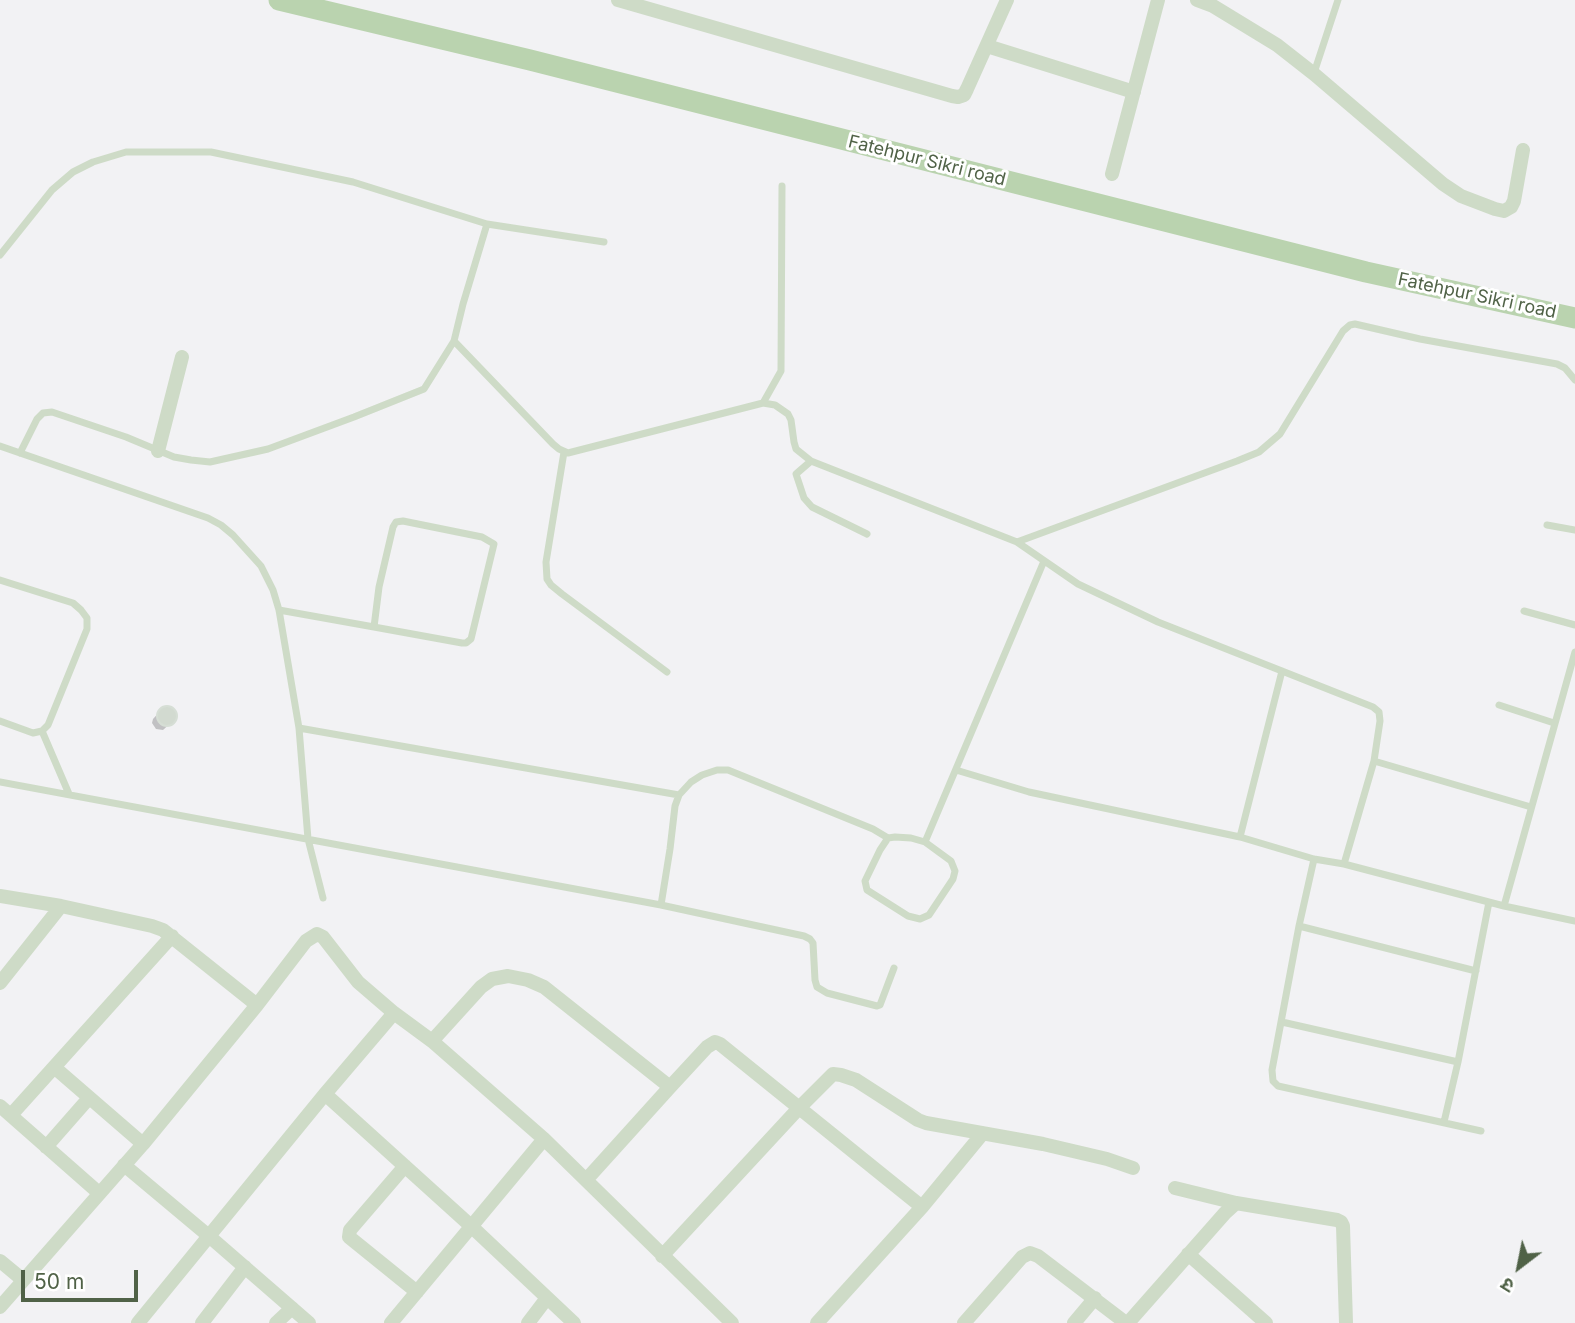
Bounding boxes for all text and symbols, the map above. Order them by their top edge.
street label: Fatehpur Sikri road [846,131,1008,191]
street label: Fatehpur Sikri road [1396,269,1558,323]
north arrow [1484,1232,1554,1302]
scale bar [24,1256,142,1300]
text: 50 m [34,1269,84,1294]
text: उ [1497,1273,1518,1298]

